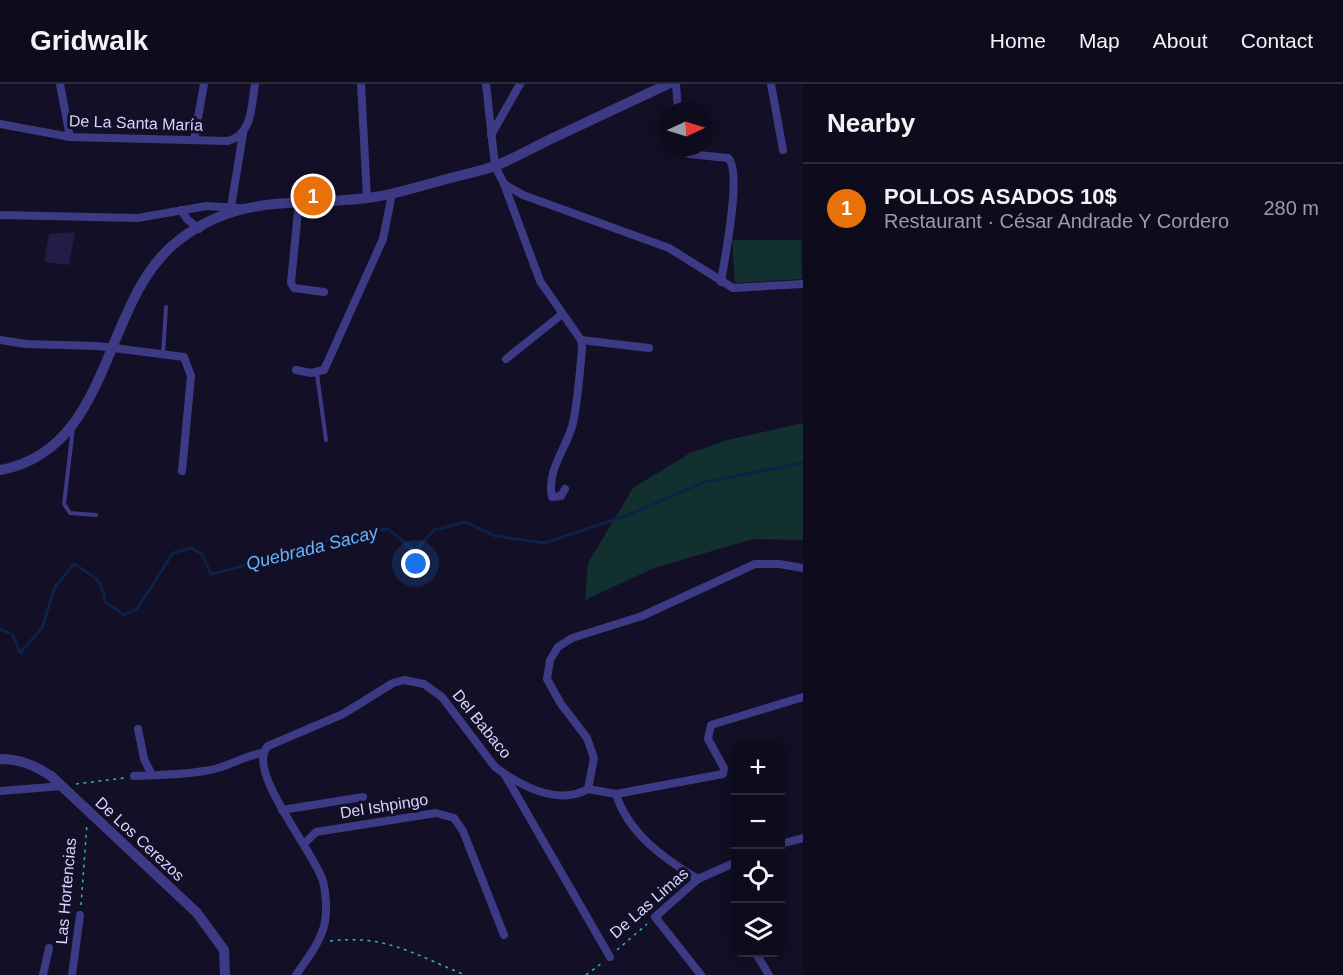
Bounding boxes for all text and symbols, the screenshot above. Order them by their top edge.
text: Gridwalk [30,25,148,56]
text: Home [990,29,1046,52]
text: Map [1079,29,1120,52]
text: About [1153,29,1208,52]
text: Contact [1241,29,1313,52]
north arrow [659,102,713,156]
text: Nearby [827,108,915,138]
street label: De La Santa María [69,112,204,134]
pin: 1 [294,174,332,218]
text: POLLOS ASADOS 10$ [884,184,1117,209]
text: 1 [841,197,852,219]
text: 280 m [1263,197,1319,219]
text: Restaurant · César Andrade Y Cordero [884,210,1229,232]
water label: Quebrada Sacay [244,522,381,574]
your location [401,549,430,578]
street label: Del Babaco [449,687,515,762]
map controls [731,741,785,957]
button: + [731,741,785,795]
street label: Del Ishpingo [339,791,429,821]
street label: De Los Cerezos [92,794,188,884]
button: − [731,795,785,849]
street label: Las Hortencias [53,837,79,945]
button: locate [731,849,785,903]
street label: De Las Limas [607,864,691,942]
button: layers [731,903,785,957]

